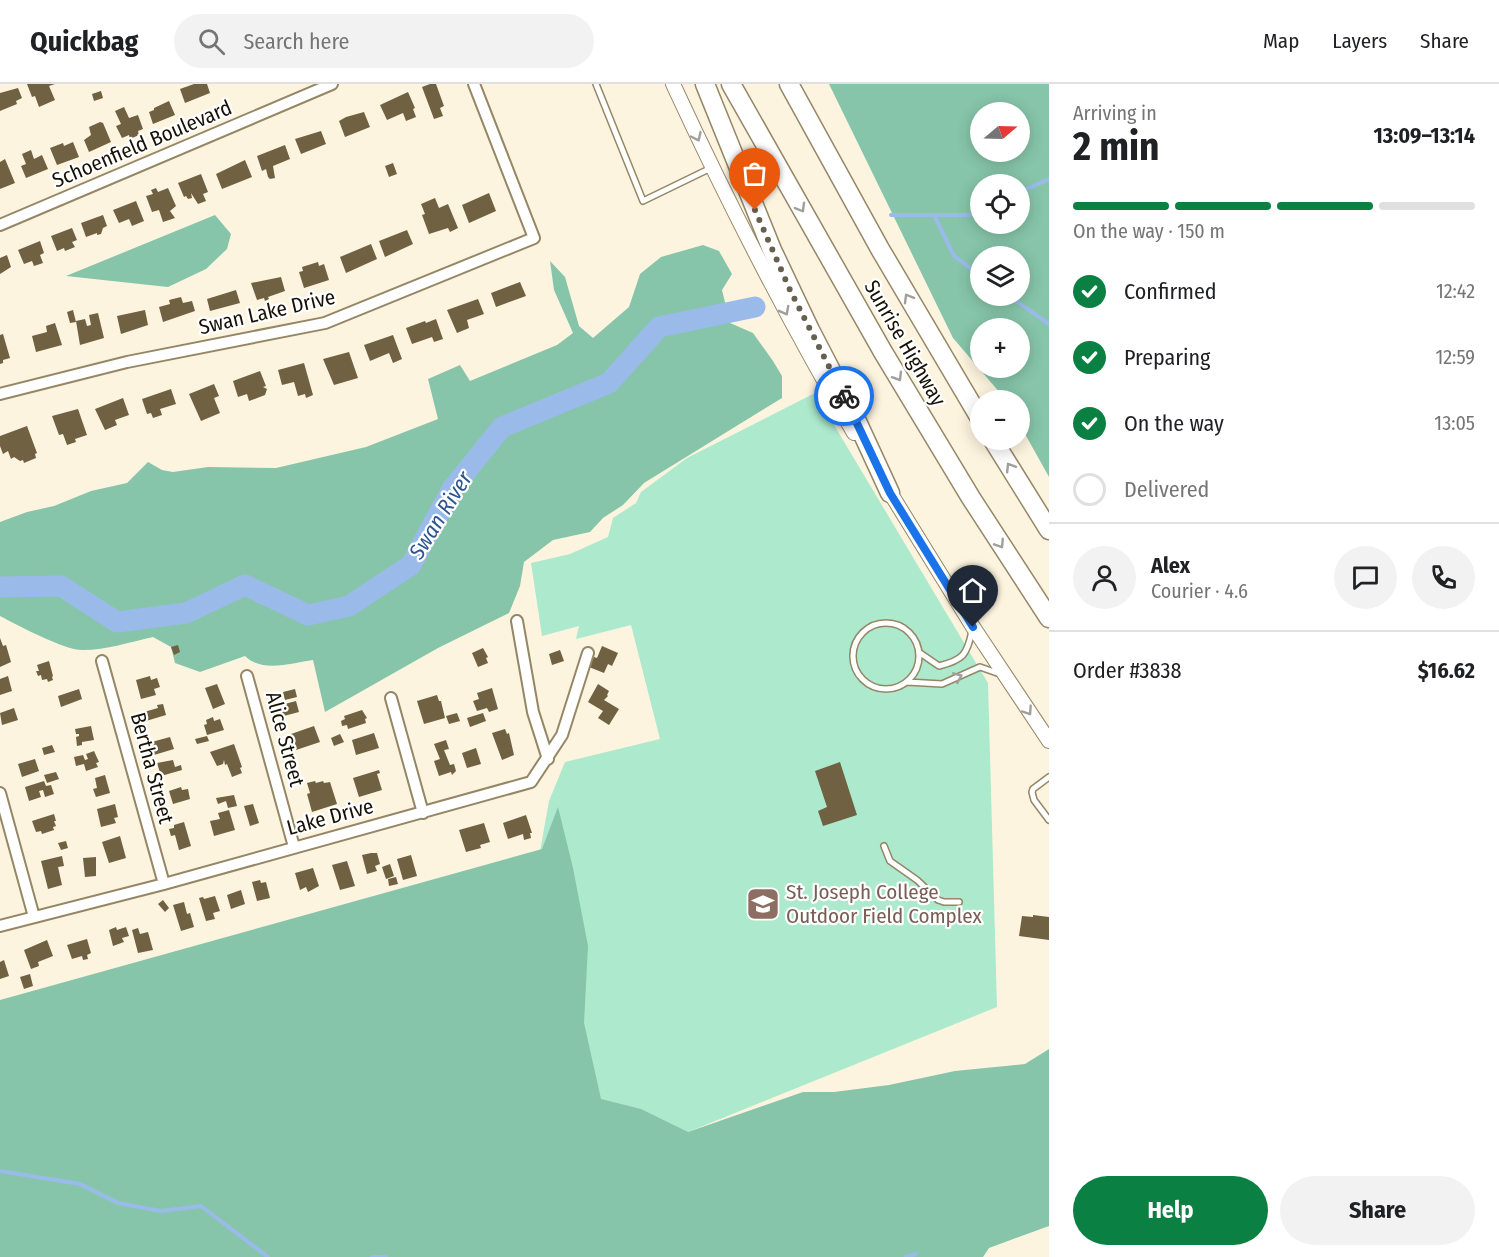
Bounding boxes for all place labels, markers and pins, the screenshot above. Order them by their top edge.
pin [729,148,780,210]
pin [947,565,998,627]
place label: St. Joseph College Outdoor Field Complex [786,879,982,929]
school or university icon: St. Joseph College Outdoor Field Complex [745,886,781,922]

